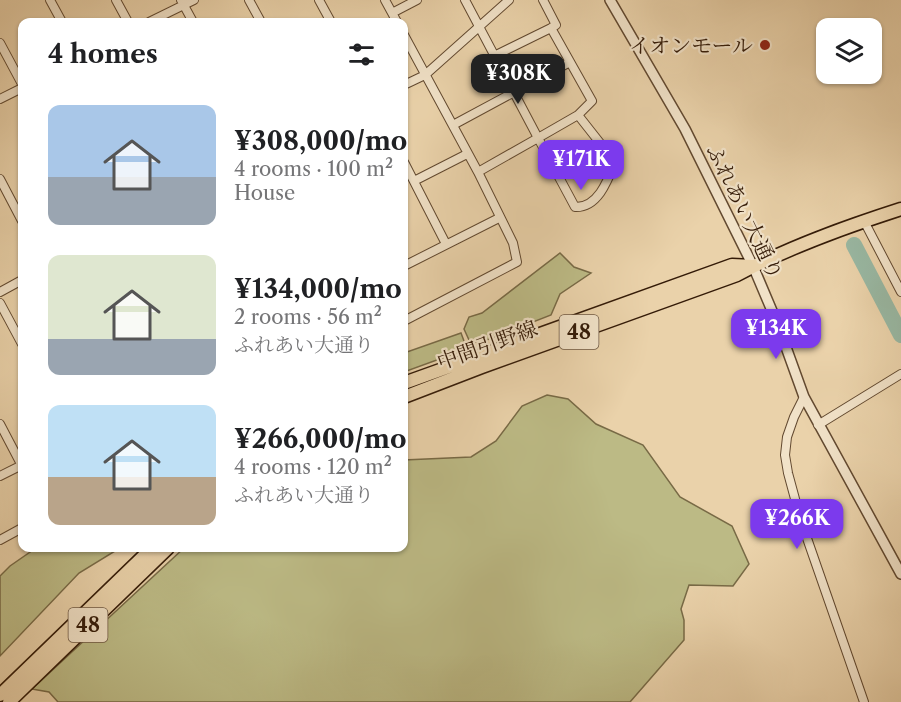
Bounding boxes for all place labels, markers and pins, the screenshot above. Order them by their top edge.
place label: イオンモール [629,33,753,58]
marker: イオンモール [758,38,772,52]
pin: ¥308K [476,54,560,105]
pin: ¥171K [539,140,623,191]
pin: ¥134K [734,309,818,360]
pin: ¥266K [755,499,839,550]

